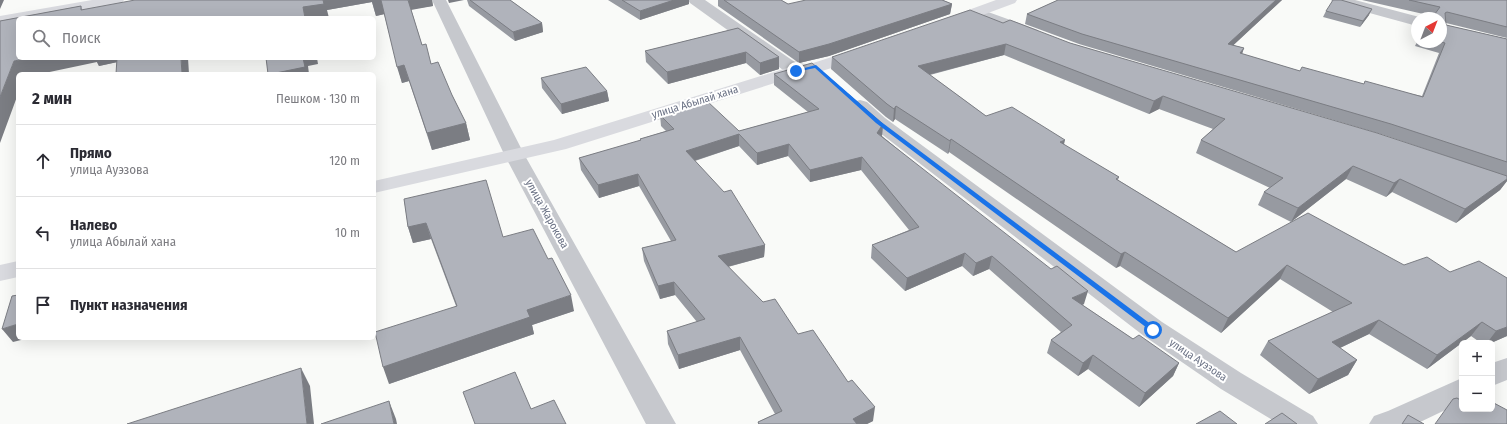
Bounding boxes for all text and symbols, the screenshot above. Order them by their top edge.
north arrow [1411,12,1447,48]
search box [16,16,376,60]
icon: search [30,27,52,49]
text: Поиск [62,29,100,47]
route end [787,62,805,80]
street label: улица Абылай хана [650,83,740,121]
text: 2 мин [32,88,72,109]
text: Пешком · 130 m [276,91,360,106]
text: Прямо [70,144,112,162]
icon: ahead [32,150,54,172]
text: 120 m [329,153,360,168]
text: улица Ауэзова [70,162,149,177]
street label: улица Жарокова [523,177,571,251]
text: Налево [70,216,117,234]
icon: left [32,222,54,244]
text: 10 m [335,225,360,240]
text: улица Абылай хана [70,234,176,249]
icon: arrive [32,294,54,316]
text: Пункт назначения [70,296,188,314]
route start [1144,321,1162,339]
street label: улица Ауэзова [1167,336,1229,384]
map controls [1459,340,1495,412]
button: + [1459,340,1495,376]
button: − [1459,376,1495,412]

